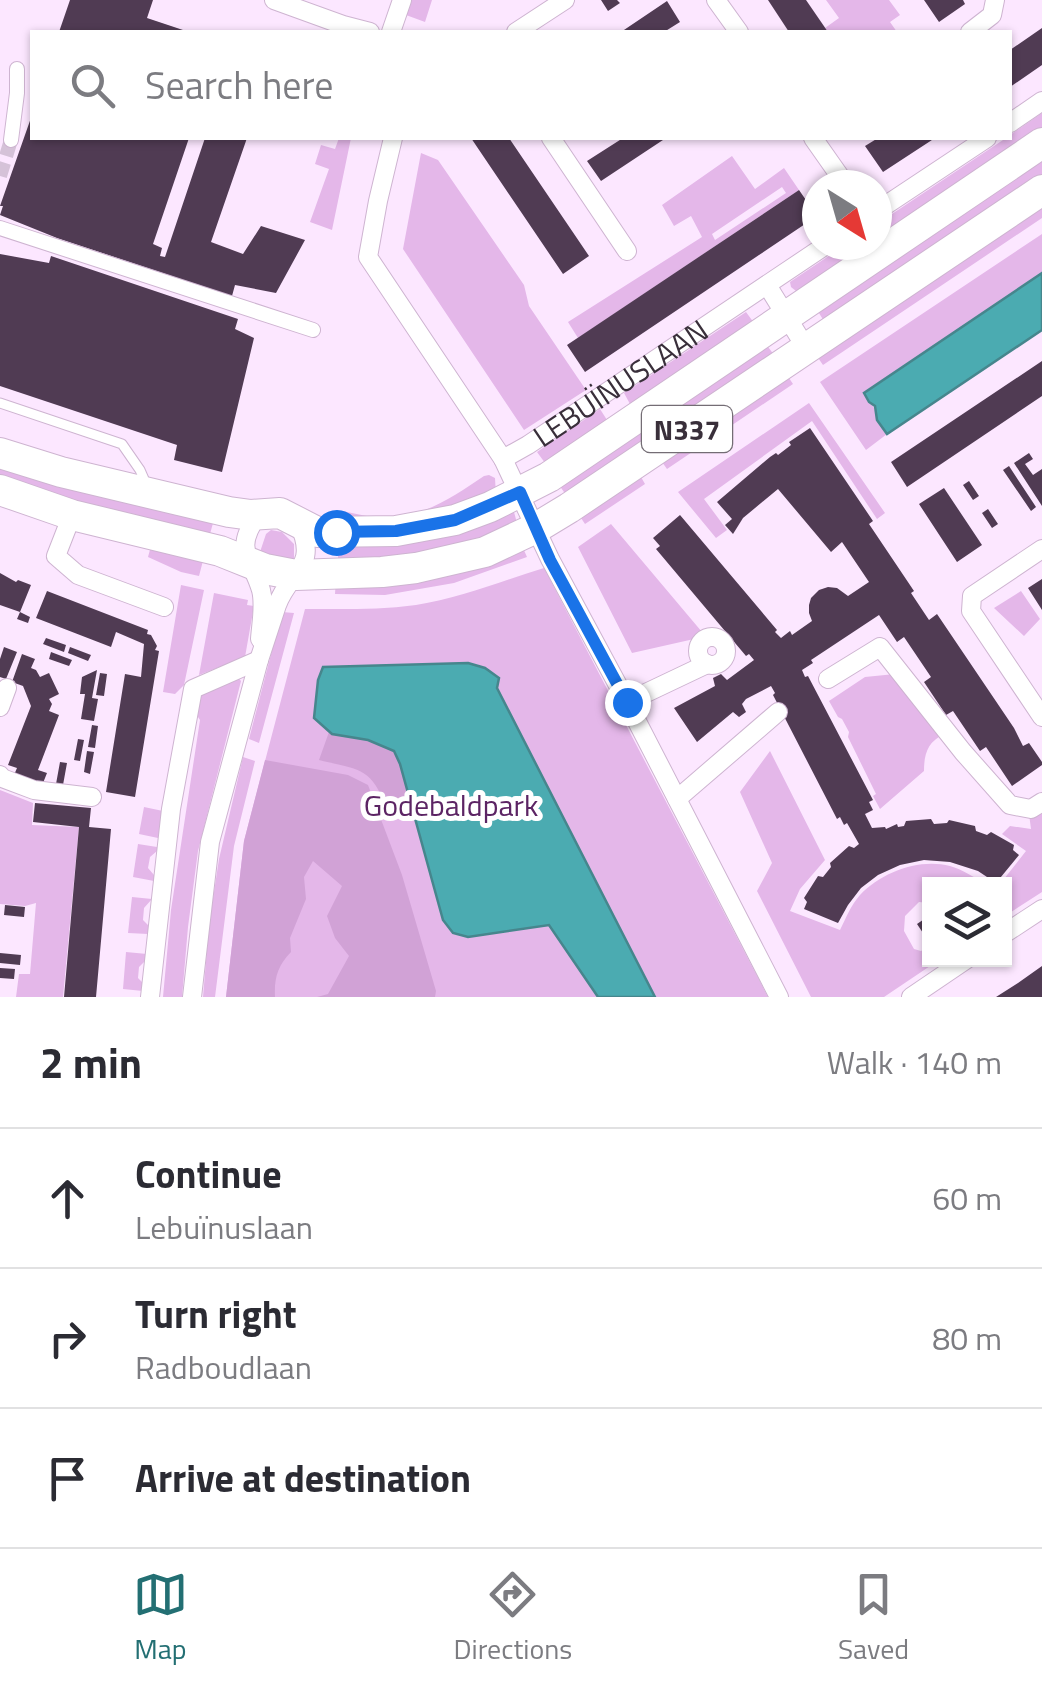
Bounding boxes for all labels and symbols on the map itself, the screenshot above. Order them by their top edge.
north arrow [802,170,892,260]
street label: LEBUÏNUSLAAN [524,307,717,458]
road number: N337 [642,406,732,452]
route start [314,510,360,556]
route end [605,680,651,726]
park label: Godebaldpark [364,782,538,828]

